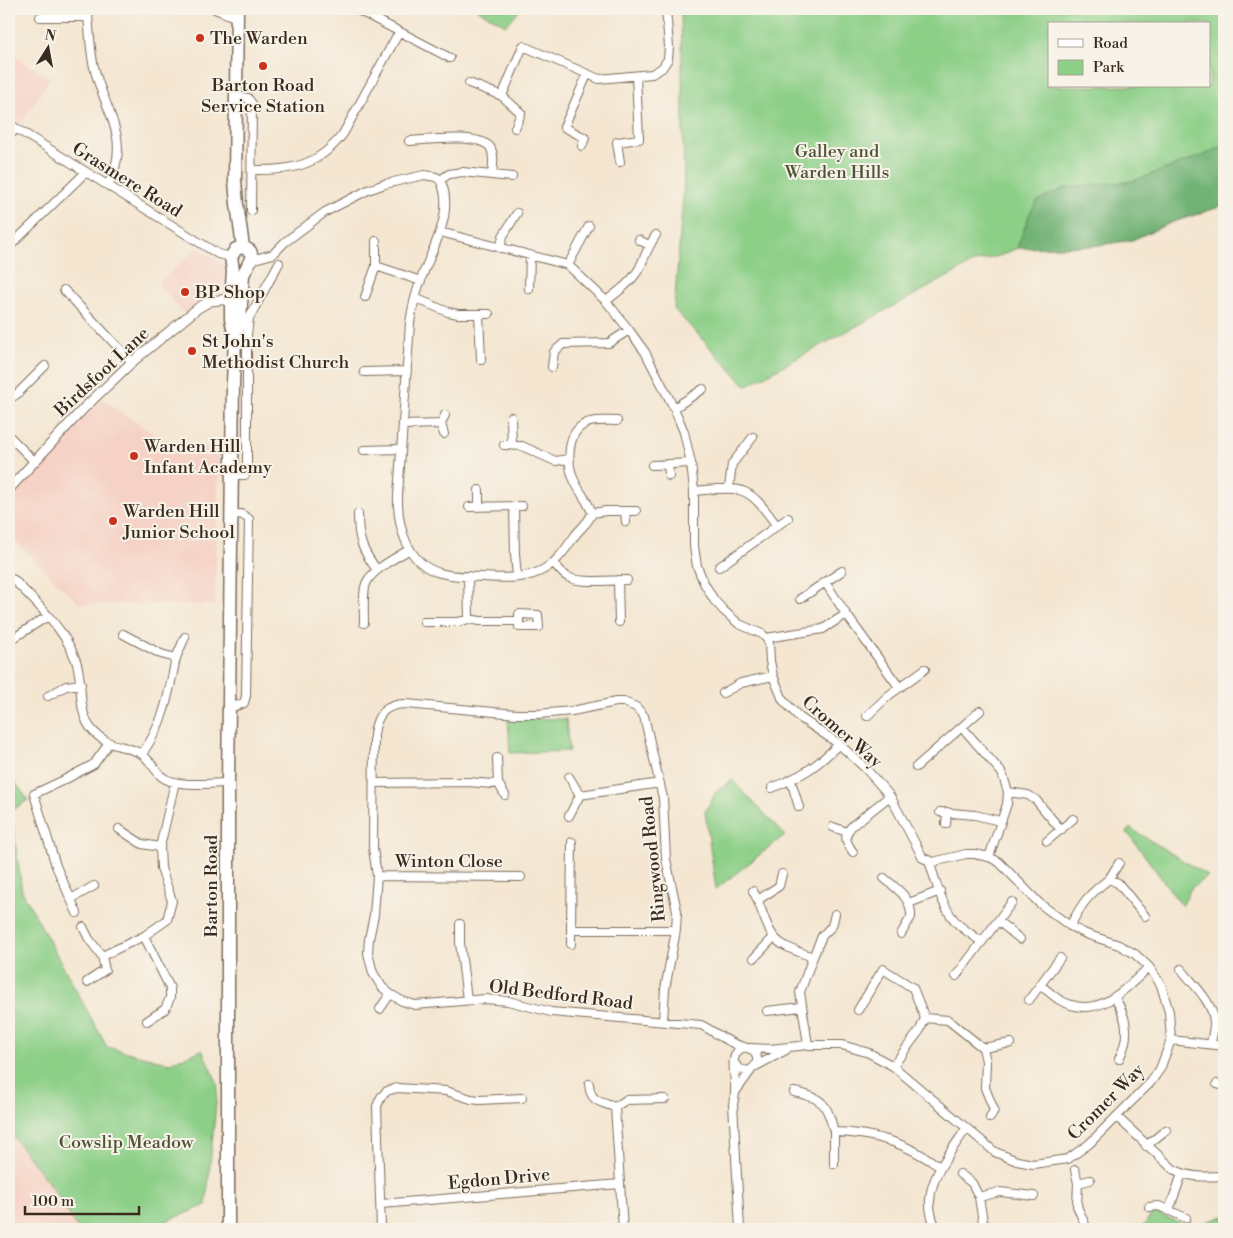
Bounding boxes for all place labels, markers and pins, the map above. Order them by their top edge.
place label: The Warden [210,27,308,50]
marker: The Warden [194,32,206,44]
marker: Barton Road Service Station [257,60,269,72]
place label: Barton Road Service Station [201,74,325,118]
place label: BP Shop [194,281,265,304]
marker: BP Shop [179,286,191,298]
place label: St John's Methodist Church [202,330,350,374]
marker: St John's Methodist Church [186,345,198,357]
place label: Warden Hill Infant Academy [143,435,272,479]
marker: Warden Hill Infant Academy [128,450,140,462]
place label: Warden Hill Junior School [122,500,235,544]
marker: Warden Hill Junior School [107,515,119,527]

